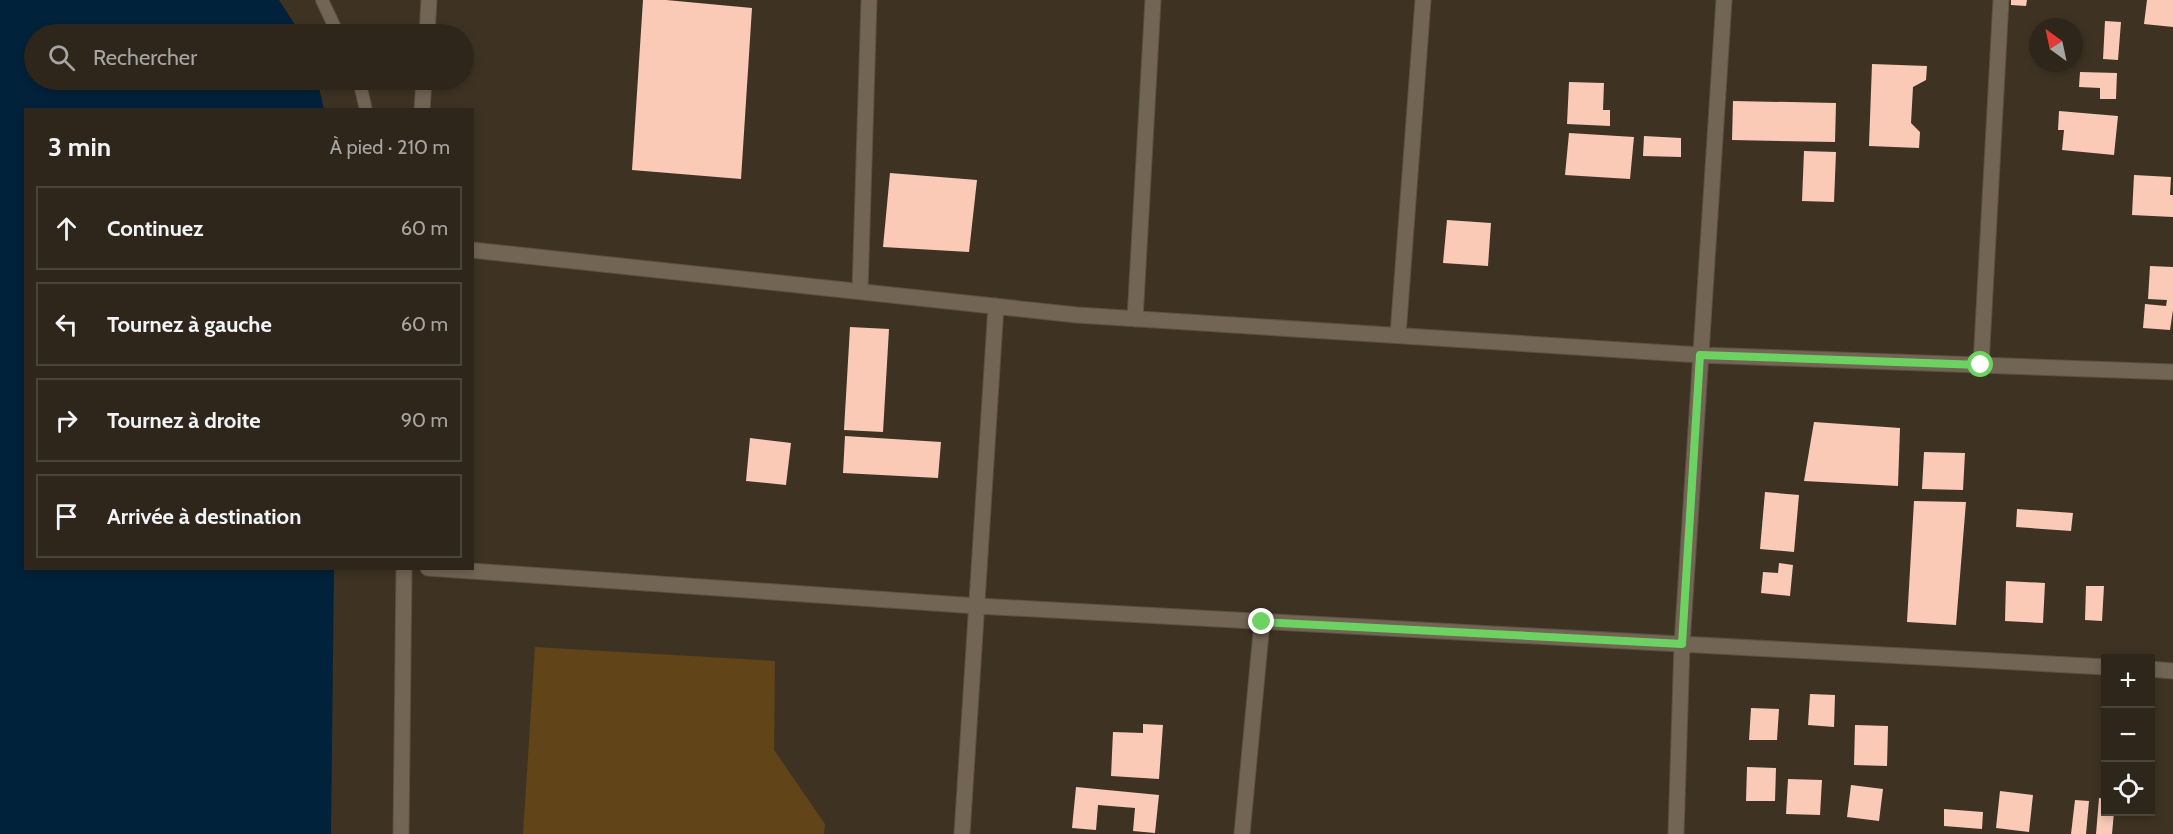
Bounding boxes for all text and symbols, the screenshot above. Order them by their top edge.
north arrow [2029,18,2083,72]
search box [24,24,474,90]
icon: search [45,41,78,74]
text: Rechercher [93,44,197,71]
text: 3 min [48,131,111,163]
text: À pied · 210 m [330,135,450,159]
icon: ahead [50,212,83,245]
text: Continuez [107,215,204,242]
text: 60 m [401,216,448,240]
icon: left [50,308,83,341]
text: Tournez à gauche [107,311,272,338]
text: 60 m [401,312,448,336]
route start [1967,351,1993,377]
icon: right [50,404,83,437]
text: Tournez à droite [107,407,261,434]
text: 90 m [401,408,448,432]
icon: arrive [50,500,83,533]
text: Arrivée à destination [107,503,301,530]
route end [1248,608,1274,634]
map controls [2101,654,2155,816]
button: + [2101,654,2155,708]
button: − [2101,708,2155,762]
button: locate [2101,762,2155,816]

